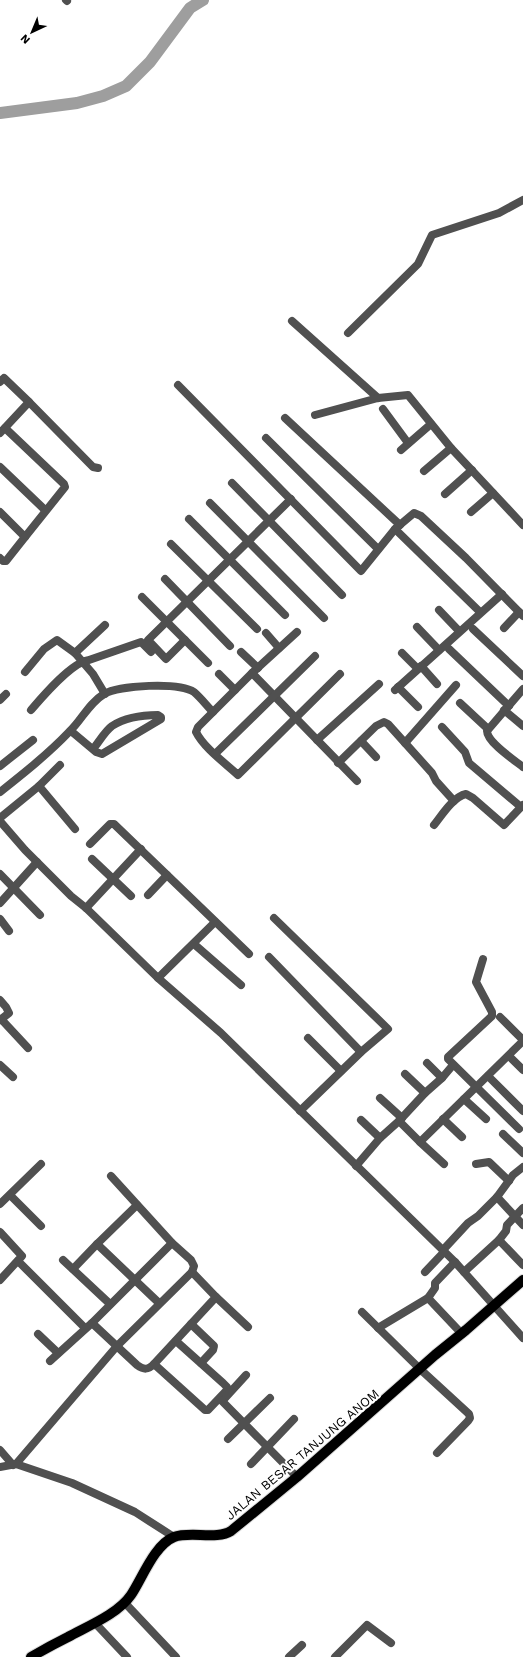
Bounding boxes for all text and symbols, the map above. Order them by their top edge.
north arrow [12,12,52,52]
text: N [18,31,33,46]
street label: JALAN BESAR TANJUNG ANOM [223,1386,382,1523]

